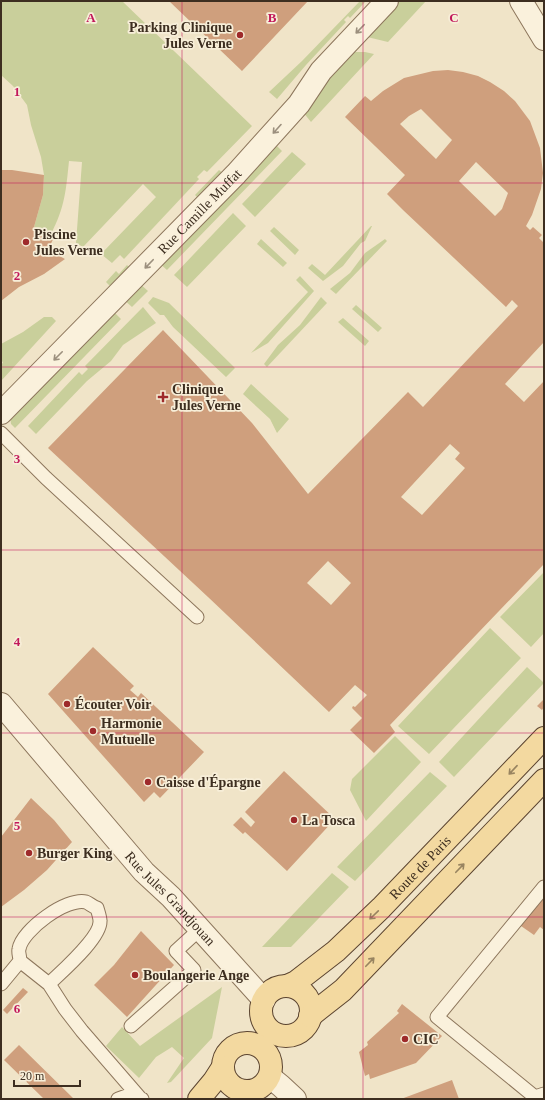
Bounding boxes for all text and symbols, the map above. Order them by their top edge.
text: A [86,10,96,25]
text: B [268,10,277,25]
text: C [449,10,459,25]
place label: Parking Clinique Jules Verne [129,20,232,51]
one-way arrow [355,24,365,34]
marker: Parking Clinique Jules Verne [235,30,245,40]
text: 1 [14,84,20,99]
one-way arrow [273,123,282,133]
street label: Rue Camille Muffat [155,166,245,257]
place label: Piscine Jules Verne [34,227,103,258]
marker: Piscine Jules Verne [21,237,31,247]
one-way arrow [145,259,154,269]
text: 2 [14,268,20,283]
one-way arrow [53,351,63,361]
place label: Clinique Jules Verne [172,382,241,413]
marker: Clinique Jules Verne [157,391,169,403]
text: 3 [14,451,21,466]
text: 4 [14,634,21,649]
place label: Écouter Voir [75,696,151,712]
marker: Écouter Voir [62,699,72,709]
place label: Harmonie Mutuelle [101,716,162,747]
marker: Harmonie Mutuelle [88,726,98,736]
one-way arrow [508,765,518,775]
place label: Caisse d'Épargne [156,774,261,790]
marker: Caisse d'Épargne [143,777,153,787]
place label: La Tosca [302,813,355,828]
marker: La Tosca [289,815,299,825]
text: 5 [14,818,21,833]
street label: Route de Paris [387,833,454,902]
place label: Burger King [37,846,113,861]
marker: Burger King [24,848,34,858]
street label: Rue Jules Grandjouan [122,849,218,949]
one-way arrow [455,863,465,873]
one-way arrow [369,910,380,919]
one-way arrow [365,957,375,967]
place label: Boulangerie Ange [143,968,249,983]
marker: Boulangerie Ange [130,970,140,980]
text: 6 [14,1001,21,1016]
place label: CIC [413,1032,439,1047]
marker: CIC [400,1034,410,1044]
scale bar [14,1062,80,1088]
text: 20 m [20,1069,45,1083]

